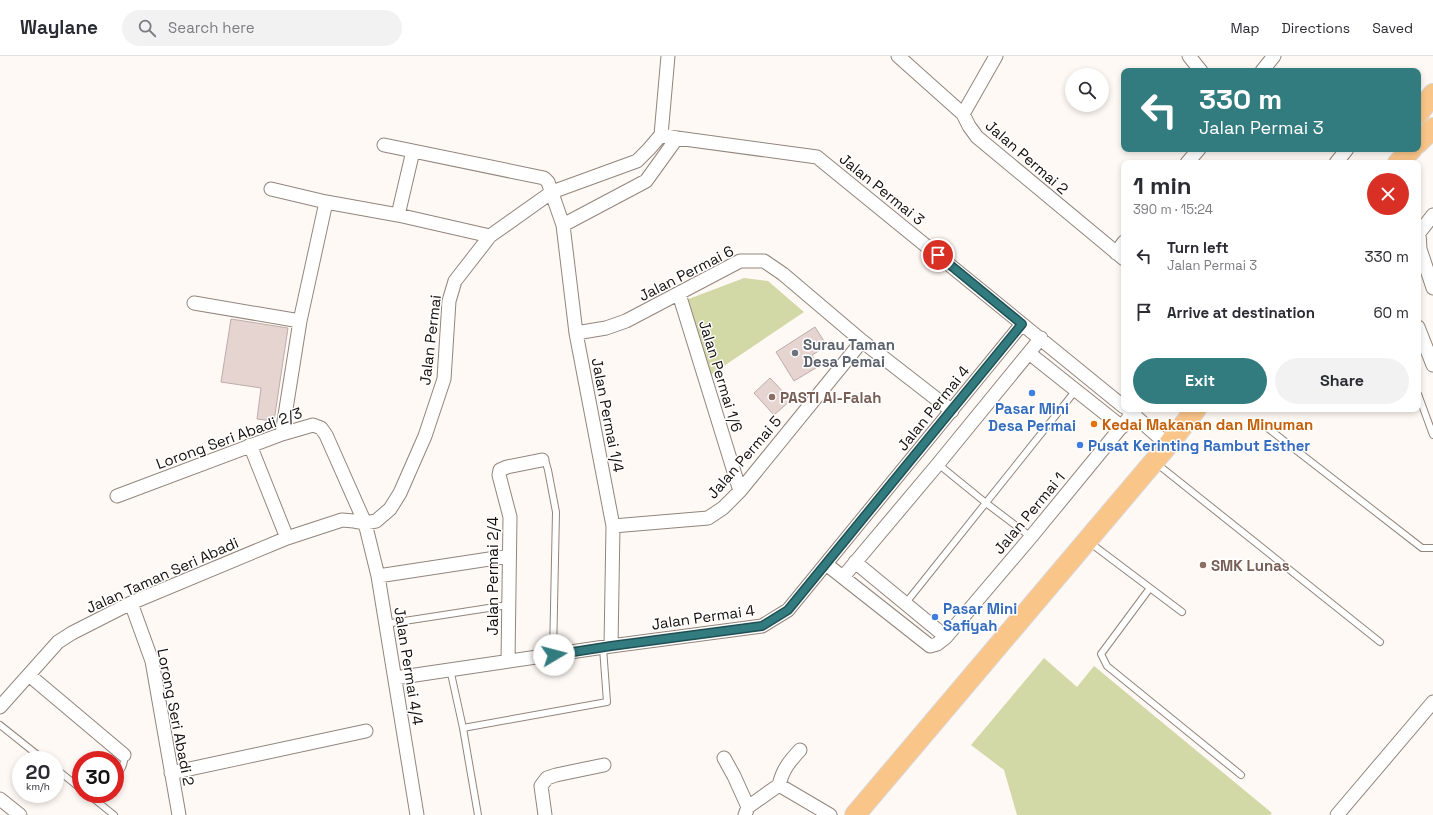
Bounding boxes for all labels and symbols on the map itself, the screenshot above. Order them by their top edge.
street label: Jalan Permai 2 [982,116,1072,198]
street label: Jalan Permai 3 [836,149,928,229]
pin [921,238,955,272]
street label: Jalan Permai 6 [635,241,737,305]
street label: Jalan Permai [415,294,445,386]
street label: Jalan Permai 1/6 [695,318,747,434]
place label: Surau Taman Desa Pemai [803,335,895,371]
marker: Surau Taman Desa Pemai [790,348,800,358]
street label: Jalan Permai 1/4 [588,356,628,474]
street label: Jalan Permai 4 [893,362,973,454]
place label: PASTI Al-Falah [780,388,881,407]
marker: Pasar Mini Desa Permai [1027,388,1037,398]
marker: PASTI Al-Falah [767,392,777,402]
place label: Pasar Mini Desa Permai [988,399,1076,435]
street label: Lorong Seri Abadi 2/3 [153,403,305,473]
street label: Jalan Permai 5 [703,412,785,502]
place label: Kedai Makanan dan Minuman [1102,415,1313,434]
marker: Kedai Makanan dan Minuman [1089,419,1099,429]
place label: Pusat Kerinting Rambut Esther [1088,436,1310,455]
marker: Pusat Kerinting Rambut Esther [1075,440,1085,450]
street label: Jalan Permai 1 [989,468,1069,558]
street label: Jalan Permai 2/4 [483,517,502,635]
street label: Jalan Taman Seri Abadi [83,533,241,617]
place label: SMK Lunas [1211,556,1290,575]
marker: SMK Lunas [1198,560,1208,570]
place label: Pasar Mini Safiyah [943,599,1017,635]
street label: Jalan Permai 4 [650,600,756,634]
street label: Jalan Permai 4/4 [390,606,428,726]
marker: Pasar Mini Safiyah [930,612,940,622]
position arrow [533,634,575,676]
street label: Lorong Seri Abadi 2 [153,647,199,787]
speed limit sign: 30 [72,751,124,803]

